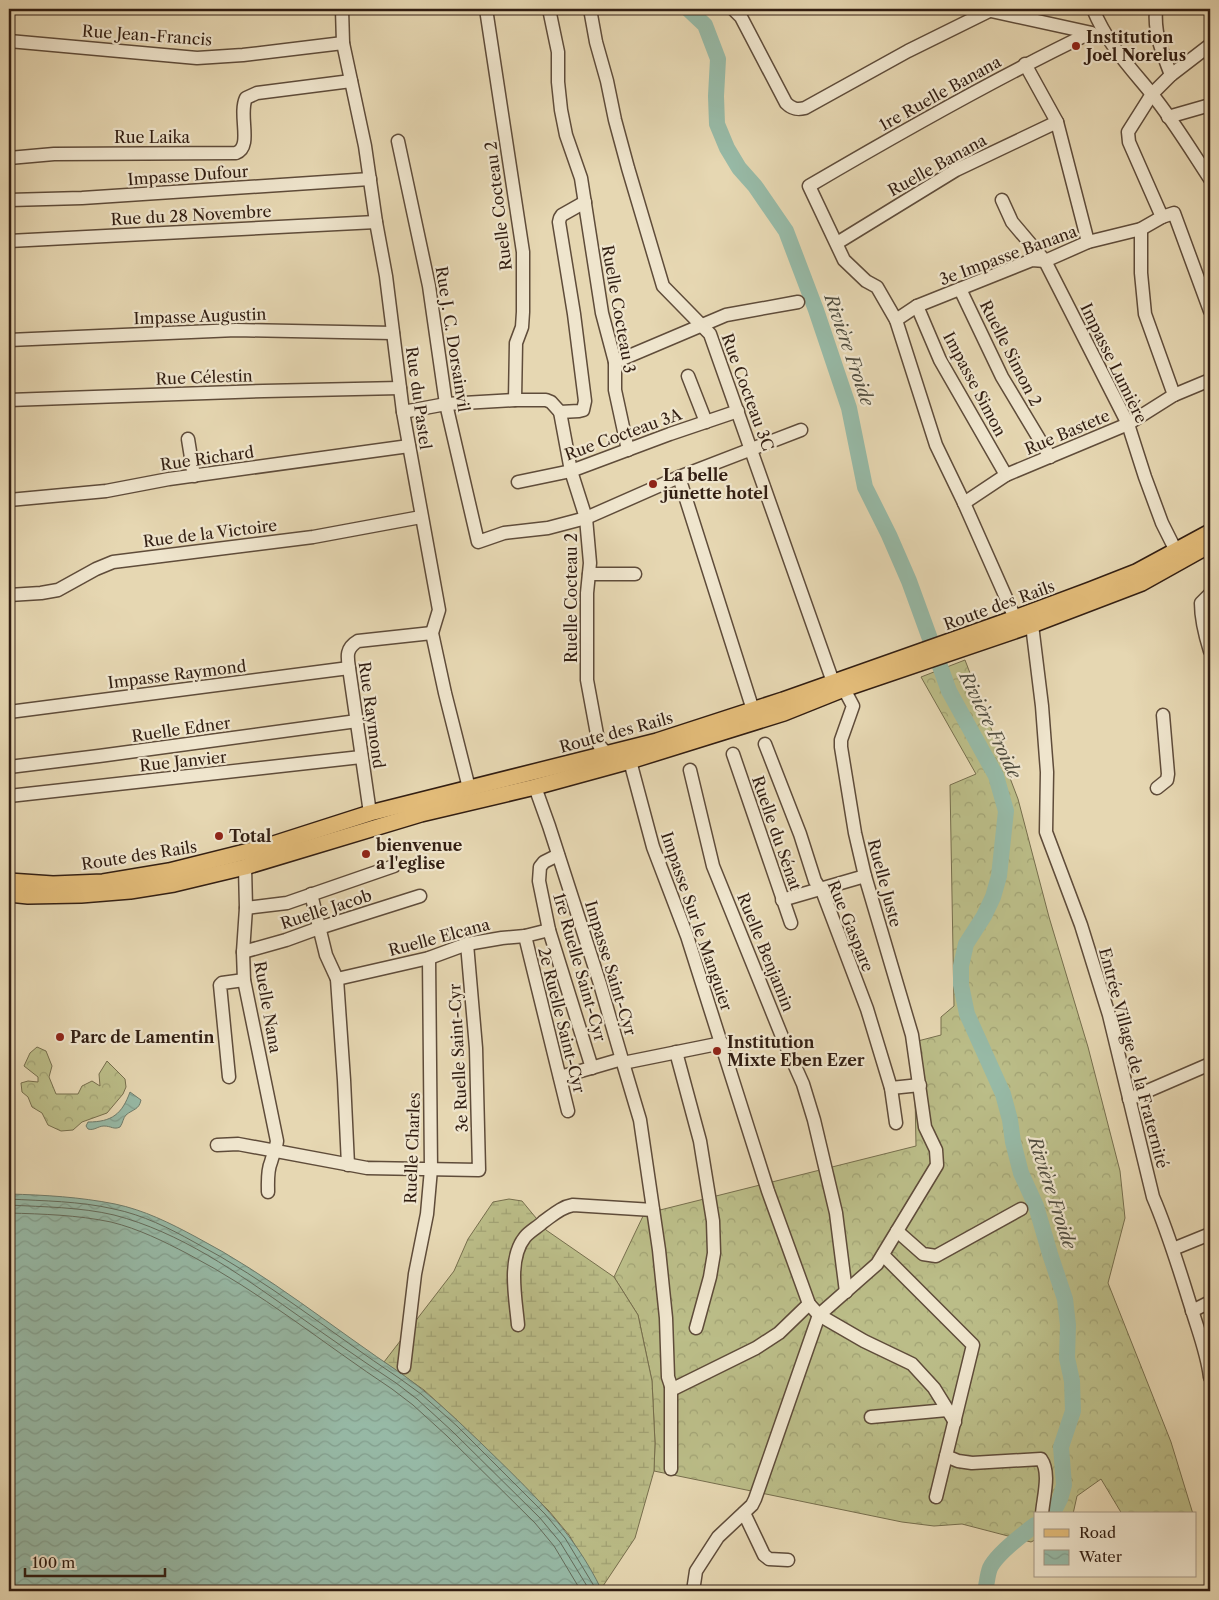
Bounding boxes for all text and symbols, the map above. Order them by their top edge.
street label: Rue Jean-Francis [81,20,213,50]
place label: Institution Joel Norelus [1083,27,1186,65]
marker: Institution Joel Norelus [1070,40,1082,52]
street label: 1re Ruelle Banana [876,51,1005,135]
street label: Rue Laika [114,127,191,147]
street label: Ruelle Banana [884,129,990,200]
street label: Ruelle Cocteau 2 [480,140,516,272]
street label: Impasse Dufour [127,161,249,189]
street label: Rue du 28 Novembre [110,201,272,229]
street label: 3e Impasse Banana [936,221,1080,289]
street label: Ruelle Cocteau 3 [598,243,640,375]
street label: Rue J. C. Dorsainvil [432,265,474,414]
water label: Rivière Froide [819,289,879,410]
street label: Ruelle Simon 2 [976,297,1046,409]
street label: Impasse Lumière [1076,300,1152,426]
street label: Impasse Augustin [133,304,267,328]
street label: Impasse Simon [939,328,1011,440]
street label: Rue Cocteau 3C [717,330,779,454]
street label: Rue du Pastel [402,345,436,451]
street label: Rue Célestin [155,365,253,389]
street label: Rue Cocteau 3A [562,403,685,464]
street label: Rue Bastete [1021,405,1113,459]
street label: Rue Richard [159,441,255,474]
place label: La belle junette hotel [660,465,769,503]
marker: La belle junette hotel [647,478,659,490]
street label: Rue de la Victoire [142,515,278,551]
street label: Ruelle Cocteau 2 [561,533,581,663]
street label: Route des Rails [941,576,1057,634]
street label: Impasse Raymond [107,656,248,692]
street label: Rue Raymond [355,660,389,770]
water label: Rivière Froide [954,666,1026,783]
street label: Route des Rails [557,707,675,757]
street label: Ruelle Edner [130,712,232,746]
street label: Rue Janvier [138,746,228,776]
street label: Ruelle du Sénat [748,773,806,893]
place label: Total [229,826,272,846]
street label: Impasse Sur le Manguier [657,829,737,1013]
marker: Total [213,830,225,842]
place label: bienvenue a l'eglise [375,835,463,873]
street label: Route des Rails [80,836,198,874]
street label: Ruelle Juste [864,837,906,929]
marker: bienvenue a l'eglise [360,848,372,860]
street label: Rue Gaspare [824,877,878,975]
street label: Ruelle Jacob [278,885,374,933]
street label: 1re Ruelle Saint-Cyr [549,890,611,1044]
street label: Ruelle Benjamin [733,890,799,1014]
street label: Impasse Saint-Cyr [581,898,641,1038]
street label: Ruelle Elcana [386,914,493,960]
street label: 2e Ruelle Saint-Cyr [534,945,590,1095]
street label: Entrée Village de la Fraternité [1095,946,1173,1170]
street label: Ruelle Nana [250,959,286,1055]
street label: 3e Ruelle Saint-Cyr [444,983,472,1133]
place label: Parc de Lamentin [70,1027,214,1047]
marker: Parc de Lamentin [54,1031,66,1043]
place label: Institution Mixte Eben Ezer [727,1032,865,1070]
marker: Institution Mixte Eben Ezer [711,1045,723,1057]
street label: Ruelle Charles [400,1092,424,1204]
water label: Rivière Froide [1023,1132,1081,1253]
legend [1034,1512,1196,1578]
text: Road [1079,1523,1116,1542]
scale bar [25,1545,165,1577]
text: Water [1078,1547,1123,1566]
text: 100 m [32,1553,75,1572]

